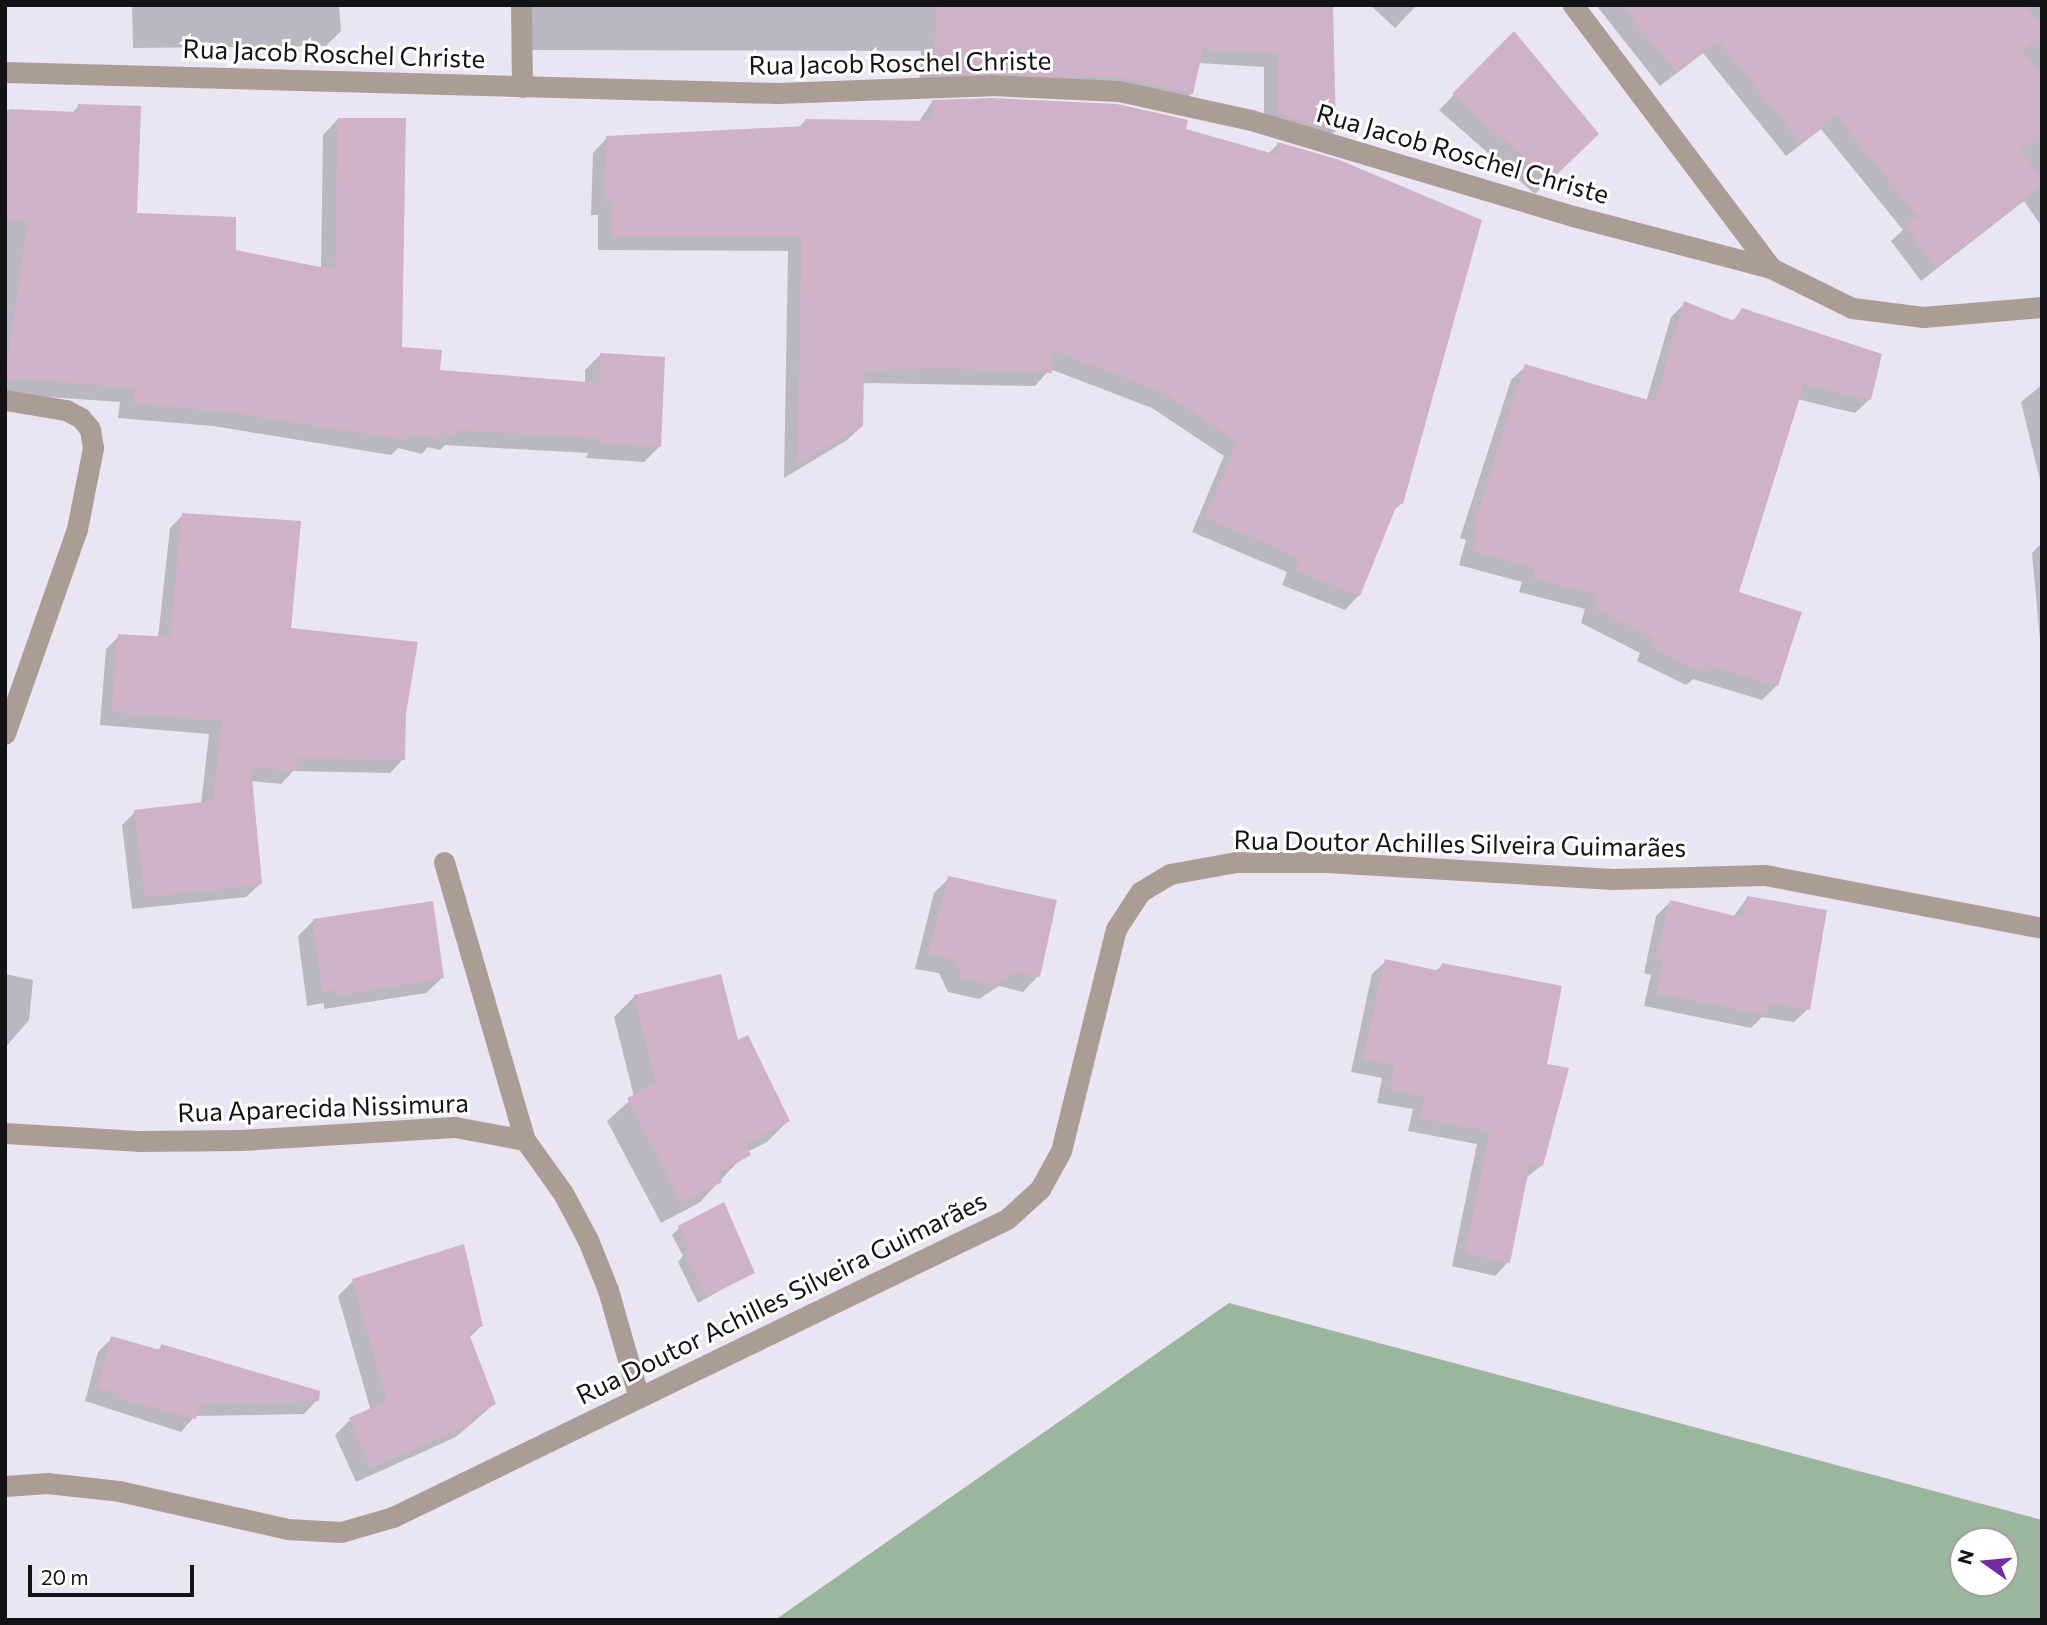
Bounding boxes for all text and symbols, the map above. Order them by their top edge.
street label: Rua Jacob Roschel Christe [182,32,486,74]
street label: Rua Jacob Roschel Christe [748,44,1052,80]
street label: Rua Jacob Roschel Christe [1313,96,1613,210]
street label: Rua Doutor Achilles Silveira Guimarães [1233,823,1687,863]
street label: Rua Aparecida Nissimura [177,1086,469,1128]
street label: Rua Doutor Achilles Silveira Guimarães [571,1184,991,1410]
north arrow [1949,1527,2019,1597]
text: N [1952,1547,1978,1567]
scale bar [32,1552,198,1596]
text: 20 m [41,1564,89,1589]

